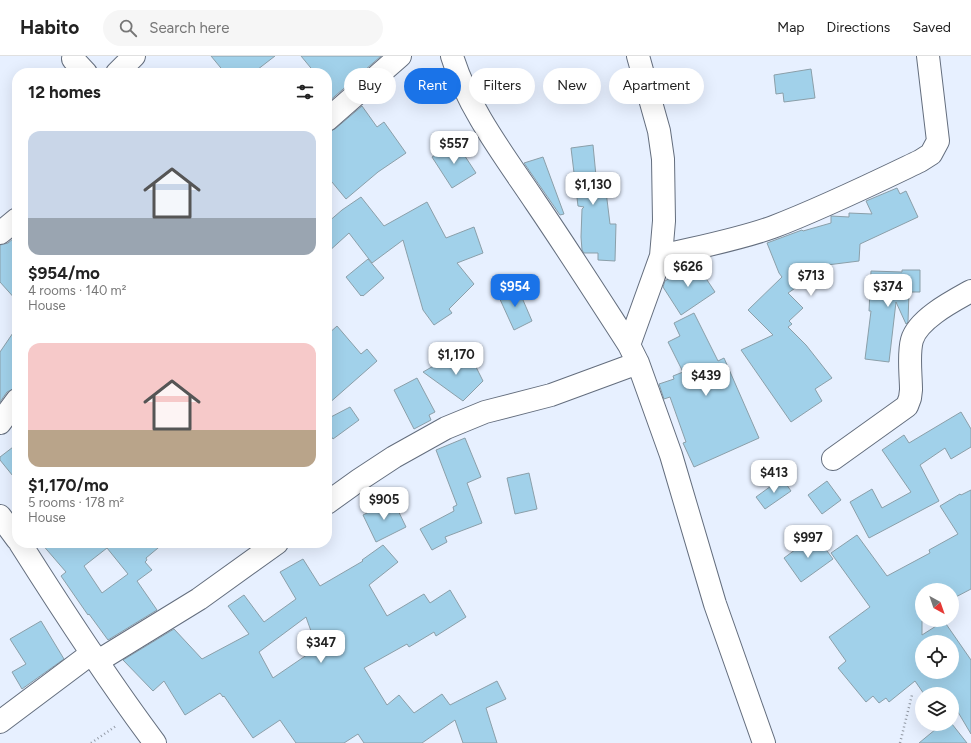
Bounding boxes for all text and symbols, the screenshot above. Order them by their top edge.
search box [103,10,383,46]
text: Habito [20,16,79,39]
icon: search [117,17,139,39]
text: Search here [149,19,229,37]
text: Map [777,19,805,36]
text: Directions [827,19,890,36]
text: Saved [912,19,951,36]
chip: Buy [344,68,396,104]
chip: Rent [404,68,461,104]
chip: Filters [469,68,535,104]
chip: New [543,68,601,104]
chip: Apartment [609,68,704,104]
icon: filters [294,81,316,103]
text: 12 homes [28,82,101,102]
pin: $557 [430,131,478,165]
text: $557 [439,136,469,151]
icon: home [136,157,208,229]
pin: $1,130 [560,172,626,206]
text: $1,130 [574,177,612,192]
pin: $626 [664,254,712,288]
text: $626 [673,259,703,274]
text: $954/mo [28,263,100,283]
pin: $713 [787,263,835,297]
text: $713 [797,268,825,283]
pin: $954 [491,274,539,308]
pin: $374 [864,274,912,308]
text: $954 [500,279,530,294]
text: $374 [873,279,903,294]
text: 4 rooms · 140 m² [28,283,126,298]
text: House [28,298,66,313]
pin: $1,170 [423,342,489,376]
text: $1,170 [437,347,475,362]
pin: $439 [682,363,730,397]
text: $439 [691,368,721,383]
icon: home [136,369,208,441]
pin: $413 [750,460,798,494]
text: $413 [760,465,788,480]
text: $1,170/mo [28,475,109,495]
pin: $905 [360,487,408,521]
text: $905 [369,492,399,507]
text: 5 rooms · 178 m² [28,495,124,510]
text: House [28,510,66,525]
pin: $997 [784,525,832,559]
text: $997 [793,530,823,545]
north arrow [915,583,959,627]
map controls [915,583,959,731]
pin: $347 [297,630,345,664]
text: $347 [306,635,336,650]
button: locate [915,635,959,679]
button: layers [915,687,959,731]

